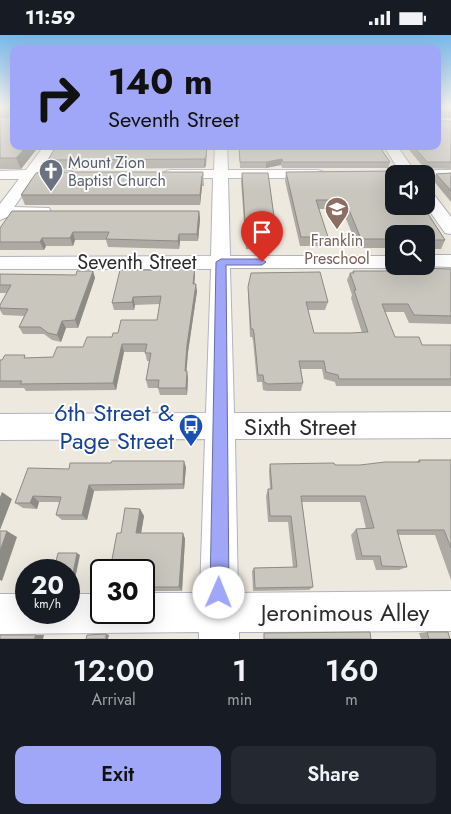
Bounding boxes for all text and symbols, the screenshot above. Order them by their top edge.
text: 11:59 [25,4,75,31]
text: 140 m [108,57,213,107]
icon: right [25,65,90,130]
text: Seventh Street [108,103,239,135]
place label: Mount Zion Baptist Church [68,151,166,192]
church icon: Mount Zion Baptist Church [38,158,64,192]
map controls [385,165,435,275]
button: sound [385,165,435,215]
school or university icon: Franklin Preschool [324,196,350,230]
pin [241,211,283,262]
icon: arrive [248,218,276,246]
button: search [385,225,435,275]
place label: Franklin Preschool [304,229,370,270]
street label: Seventh Street [77,248,197,277]
place label: 6th Street & Page Street [54,395,174,458]
street label: Sixth Street [244,409,356,444]
bus stop icon: 6th Street & Page Street [178,413,204,447]
speed limit sign: 30 [90,559,155,624]
position arrow [192,566,244,618]
text: 20 [31,567,64,603]
text: km/h [34,595,61,613]
street label: Jeronimous Alley [258,595,430,630]
text: 12:00 [73,649,154,692]
text: 1 [232,649,247,692]
text: 160 [325,649,378,692]
text: Arrival [92,688,136,711]
text: min [227,688,252,711]
text: m [345,688,358,711]
button: Exit [15,746,221,804]
button: Share [231,746,436,804]

